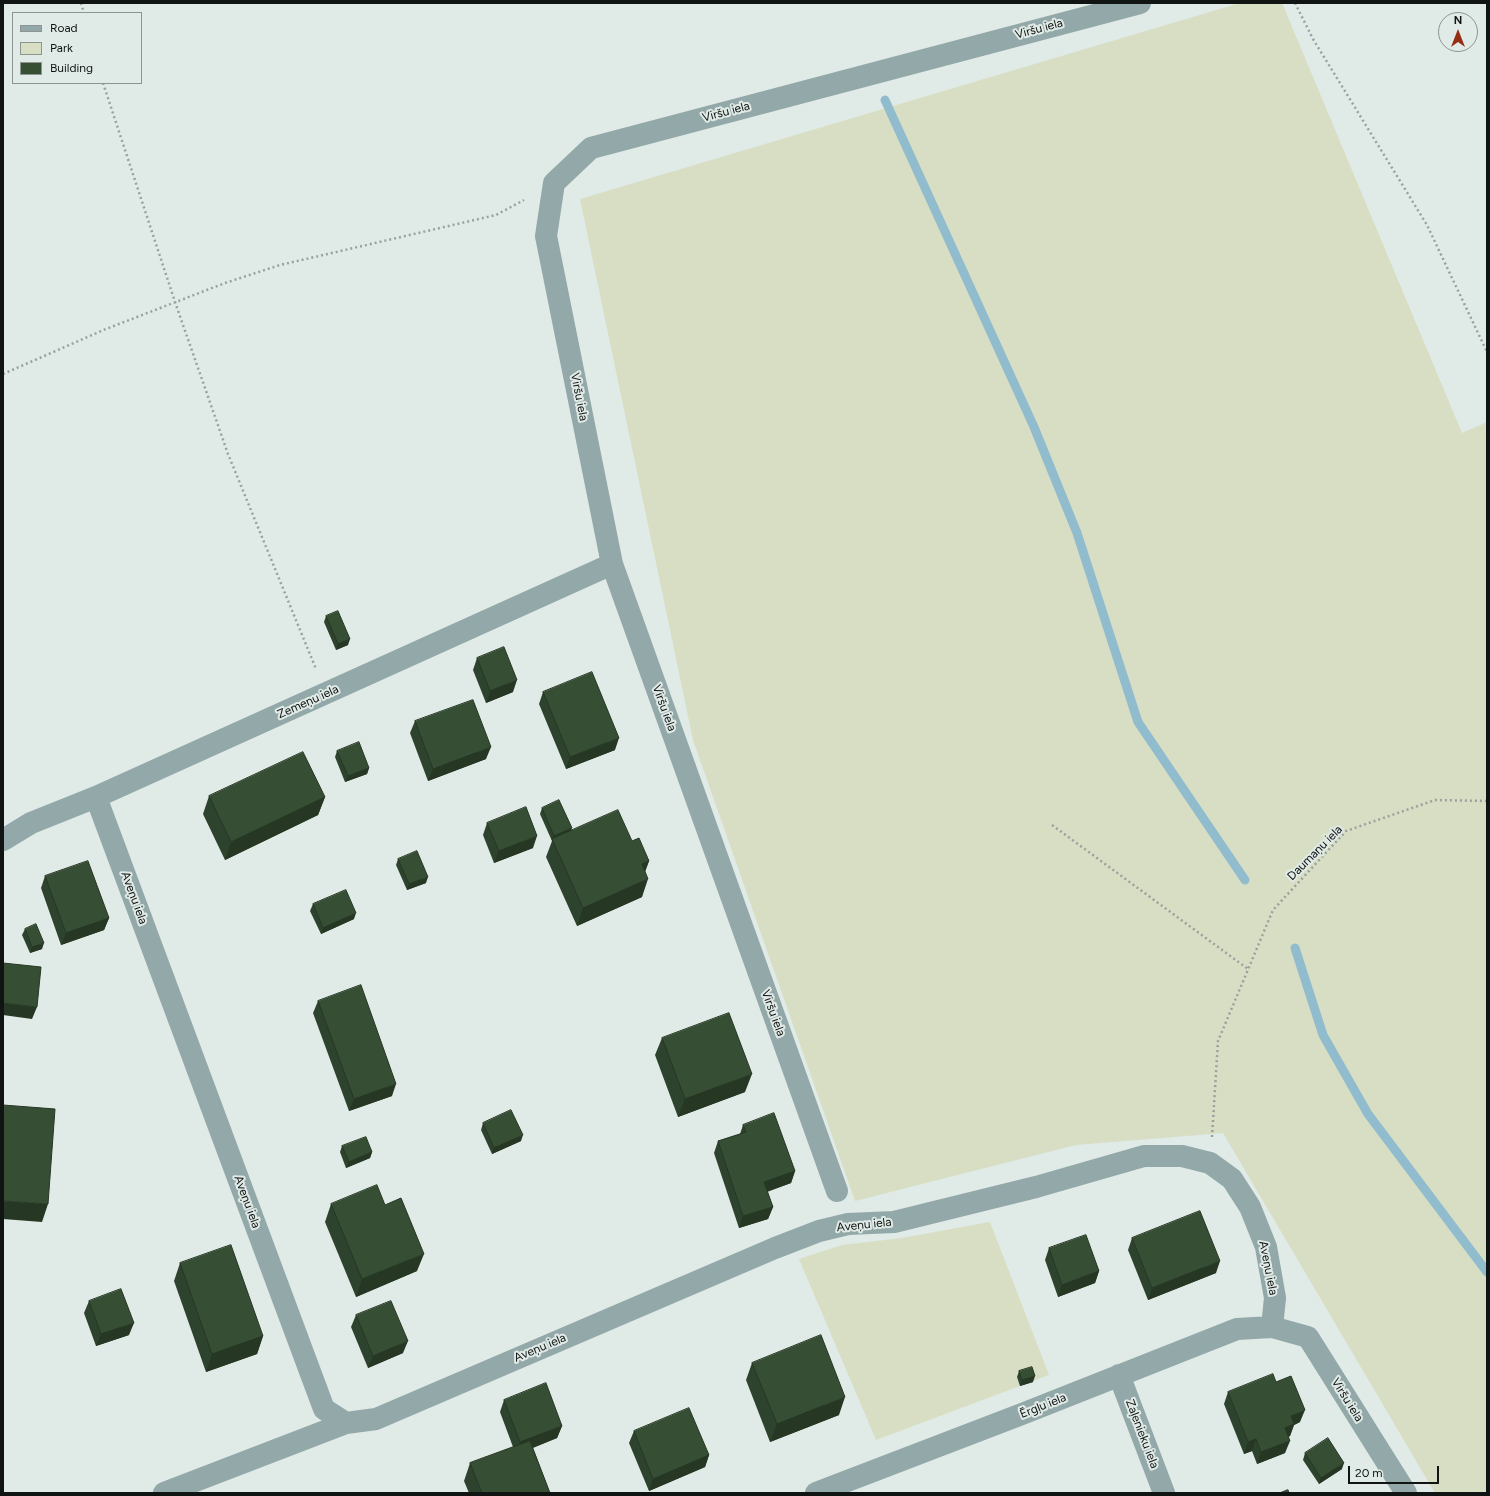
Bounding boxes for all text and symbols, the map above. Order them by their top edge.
legend [12,12,142,84]
north arrow [1438,12,1478,52]
text: N [1454,14,1462,27]
street label: Viršu iela [1014,16,1064,42]
text: Road [50,21,78,35]
text: Park [50,41,73,55]
text: Building [50,61,93,75]
street label: Viršu iela [701,99,751,125]
street label: Viršu iela [567,372,591,422]
street label: Zemeņu iela [275,682,341,722]
street label: Viršu iela [649,683,679,733]
street label: Daumaņu iela [1285,823,1345,883]
street label: Aveņu iela [118,870,150,926]
street label: Viršu iela [758,988,788,1038]
street label: Aveņu iela [231,1174,263,1230]
street label: Aveņu iela [836,1215,892,1235]
street label: Aveņu iela [1256,1240,1280,1296]
street label: Aveņu iela [512,1331,568,1365]
street label: Viršu iela [1328,1376,1366,1424]
street label: Ērgļu iela [1018,1390,1068,1422]
street label: Zaļenieku iela [1122,1398,1162,1470]
scale bar [1350,1458,1441,1484]
text: 20 m [1355,1466,1383,1480]

